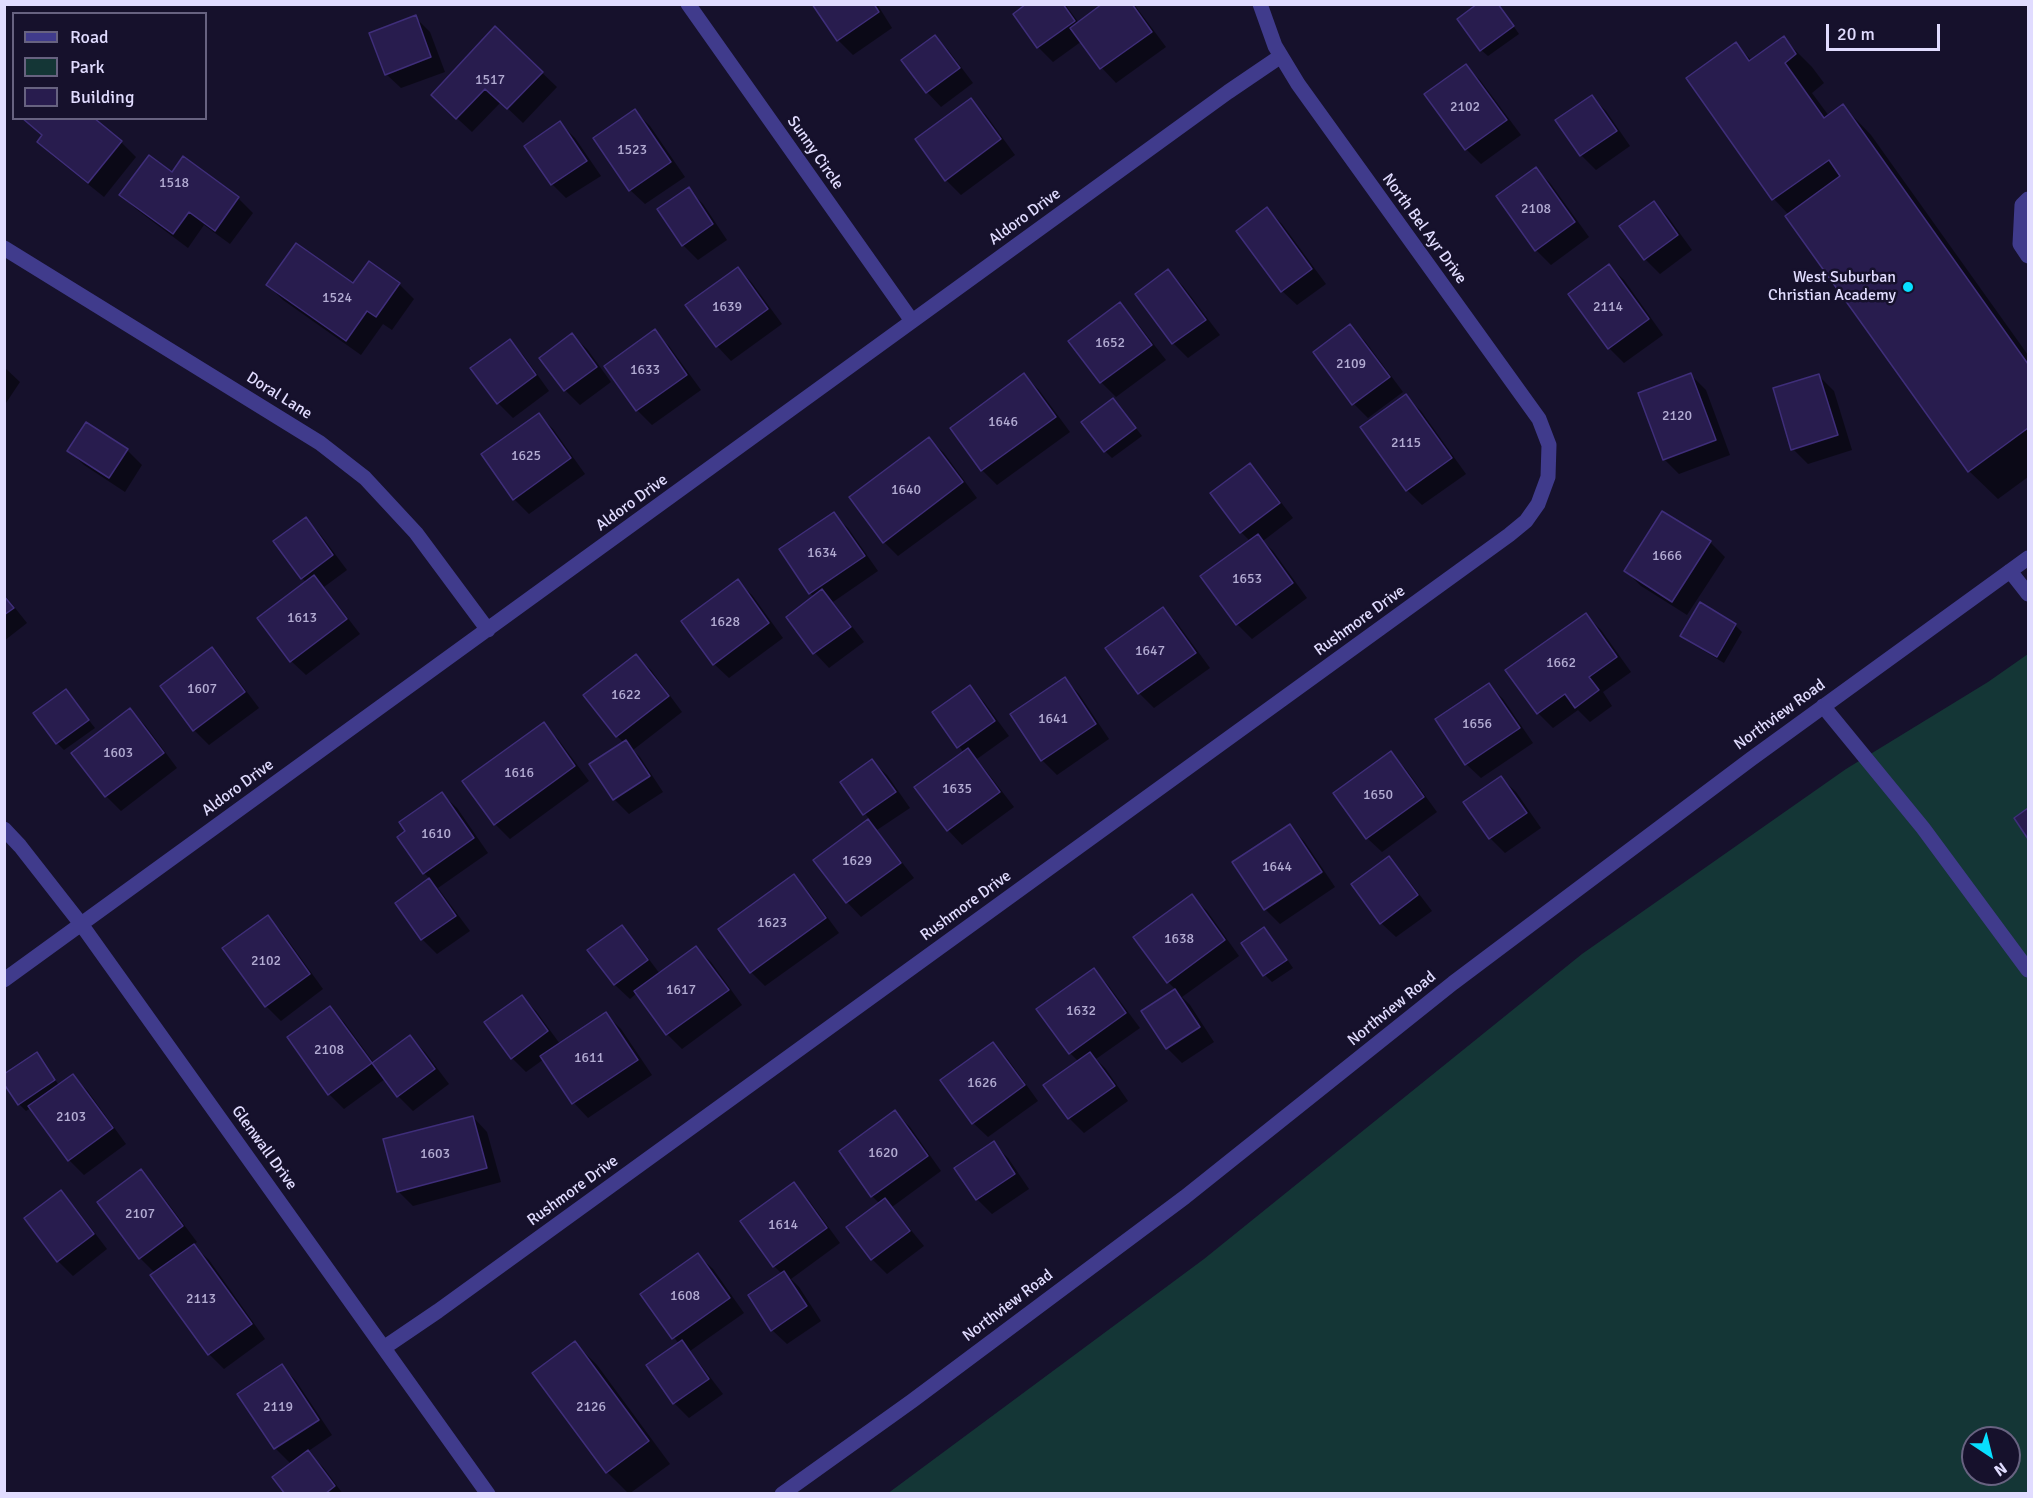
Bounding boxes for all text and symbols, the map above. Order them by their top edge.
legend [12,12,207,120]
scale bar [1829,12,1943,50]
text: 20 m [1837,23,1875,45]
text: Road [70,26,109,48]
text: Park [70,56,105,78]
house number: 1517 [475,72,505,88]
text: Building [70,86,134,108]
house number: 2102 [1450,99,1480,115]
street label: Sunny Circle [783,112,847,194]
house number: 1523 [617,142,647,158]
street label: North Bel Ayr Drive [1378,170,1470,288]
house number: 1518 [159,175,189,191]
street label: Aldoro Drive [985,184,1065,250]
house number: 2108 [1521,201,1551,217]
place label: West Suburban Christian Academy [1768,268,1896,306]
marker: West Suburban Christian Academy [1901,280,1915,294]
house number: 1524 [322,290,352,306]
house number: 1639 [712,299,742,315]
house number: 2114 [1593,299,1623,315]
house number: 1652 [1095,335,1125,351]
house number: 2109 [1336,356,1366,372]
house number: 1633 [630,362,660,378]
street label: Doral Lane [243,368,315,424]
house number: 2120 [1662,408,1692,424]
house number: 1646 [988,414,1018,430]
house number: 2115 [1391,435,1421,451]
house number: 1625 [511,448,541,464]
street label: Aldoro Drive [592,470,672,536]
house number: 1640 [891,482,921,498]
house number: 1634 [807,545,837,561]
house number: 1666 [1652,548,1682,564]
house number: 1653 [1232,571,1262,587]
street label: Rushmore Drive [1311,582,1409,660]
house number: 1613 [287,610,317,626]
house number: 1628 [710,614,740,630]
house number: 1647 [1135,643,1165,659]
house number: 1662 [1546,655,1576,671]
street label: Northview Road [1731,675,1829,755]
house number: 1607 [187,681,217,697]
house number: 1622 [611,687,641,703]
house number: 1641 [1038,711,1068,727]
house number: 1656 [1462,716,1492,732]
house number: 1603 [103,745,133,761]
street label: Aldoro Drive [198,755,278,821]
house number: 1616 [504,765,534,781]
house number: 1635 [942,781,972,797]
house number: 1650 [1363,787,1393,803]
house number: 1610 [421,826,451,842]
house number: 1629 [842,853,872,869]
house number: 1644 [1262,859,1292,875]
street label: Rushmore Drive [917,867,1015,945]
house number: 1623 [757,915,787,931]
house number: 1638 [1164,931,1194,947]
house number: 2102 [251,953,281,969]
street label: Northview Road [1344,968,1440,1050]
house number: 1617 [666,982,696,998]
house number: 1632 [1066,1003,1096,1019]
house number: 2108 [314,1042,344,1058]
house number: 1611 [574,1050,604,1066]
house number: 1626 [967,1075,997,1091]
street label: Glenwall Drive [227,1102,301,1194]
house number: 2103 [56,1109,86,1125]
house number: 1620 [868,1145,898,1161]
house number: 1603 [420,1146,450,1162]
street label: Rushmore Drive [524,1152,622,1230]
house number: 2107 [125,1206,155,1222]
house number: 1614 [768,1217,798,1233]
street label: Northview Road [959,1266,1057,1346]
house number: 1608 [670,1288,700,1304]
house number: 2113 [186,1291,216,1307]
house number: 2119 [263,1399,293,1415]
house number: 2126 [576,1399,606,1415]
north arrow [1961,1426,2021,1486]
text: N [1990,1458,2010,1480]

